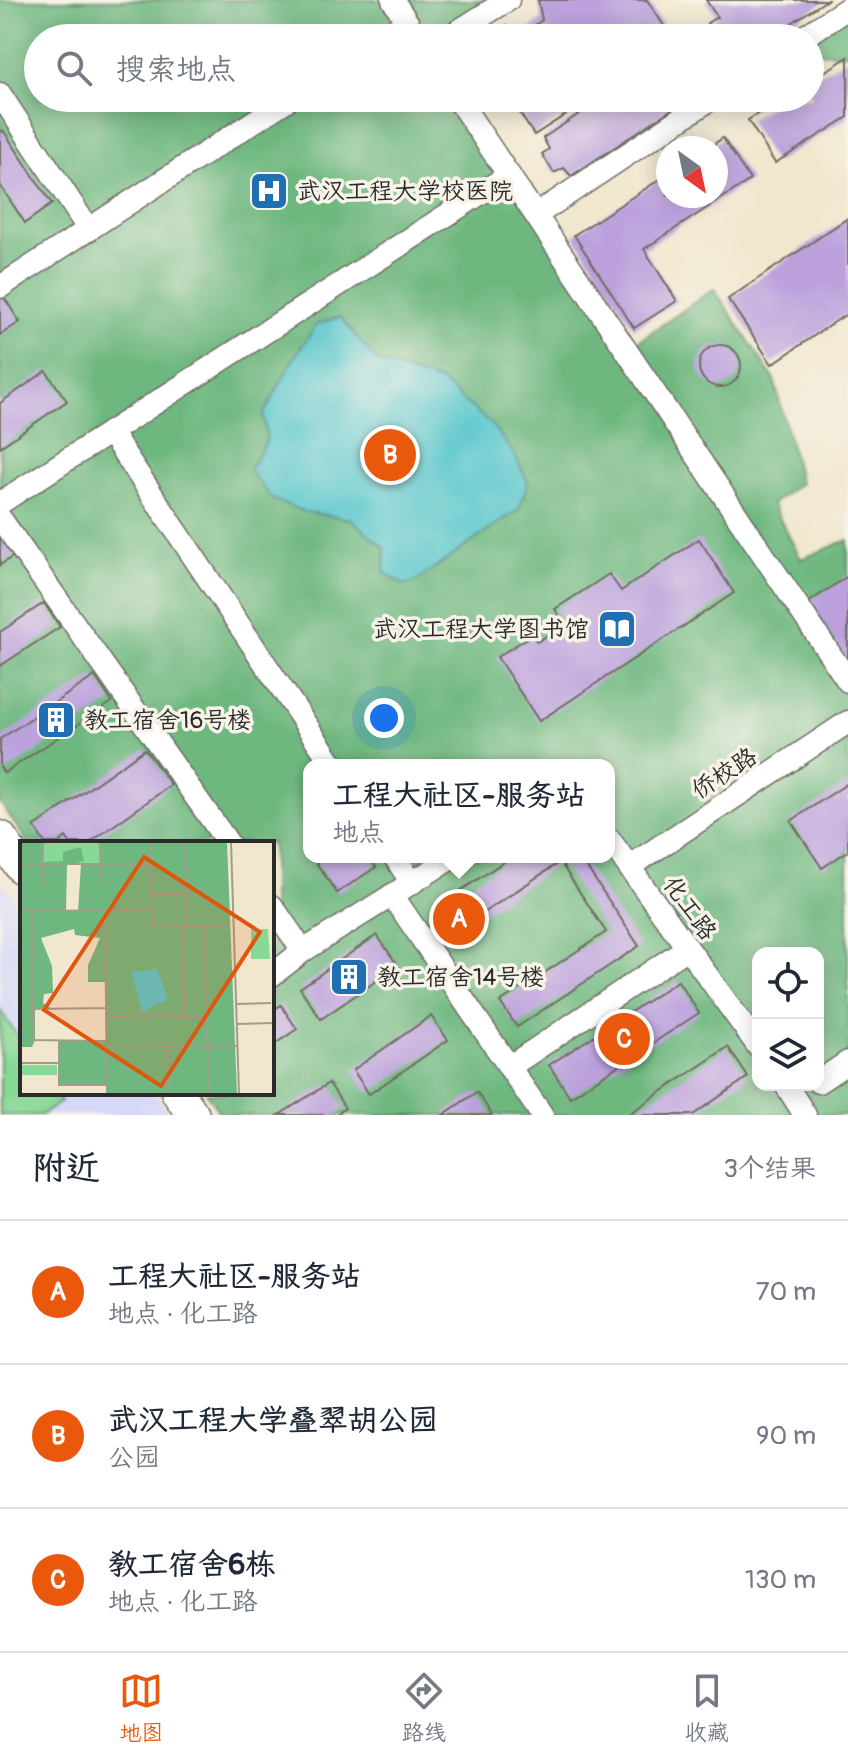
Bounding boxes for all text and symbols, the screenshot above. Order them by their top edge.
search box [24,24,824,112]
icon: search [52,46,96,90]
text: 搜索地点 [116,51,236,88]
north arrow [656,136,728,208]
hospital icon: 武汉工程大学校医院 [248,170,290,212]
place label: 武汉工程大学校医院 [297,177,513,206]
pin: B [364,425,416,485]
library icon: 武汉工程大学图书馆 [596,608,638,650]
place label: 武汉工程大学图书馆 [373,615,589,644]
your location [364,698,404,738]
building icon: 教工宿舍16号楼 [35,699,77,741]
place label: 教工宿舍16号楼 [84,706,251,735]
street label: 侨校路 [686,742,762,805]
popup [303,759,615,863]
text: 工程大社区-服务站 [333,777,585,814]
text: 地点 [333,817,385,849]
inset map [20,841,274,1095]
street label: 化工路 [657,871,722,946]
pin: A [433,889,485,949]
map controls [752,947,824,1091]
button: locate [752,947,824,1019]
building icon: 教工宿舍14号楼 [328,956,370,998]
place label: 教工宿舍14号楼 [377,963,544,992]
pin: C [598,1009,650,1069]
button: layers [752,1019,824,1091]
text: 附近 [32,1147,100,1190]
text: 3个结果 [723,1153,816,1185]
text: 工程大社区-服务站 [108,1258,361,1295]
text: A [50,1276,66,1308]
text: 70 m [756,1276,816,1308]
text: 地点 · 化工路 [108,1298,258,1330]
text: 武汉工程大学叠翠胡公园 [108,1402,438,1439]
text: B [51,1420,65,1452]
text: 90 m [756,1420,816,1452]
text: 公园 [108,1442,160,1474]
text: 教工宿舍6栋 [108,1546,275,1583]
text: C [50,1564,66,1596]
text: 130 m [745,1564,816,1596]
text: 地点 · 化工路 [108,1586,258,1618]
tab: 地图 [119,1669,163,1747]
tab: 路线 [402,1669,446,1747]
tab: 收藏 [685,1669,729,1747]

